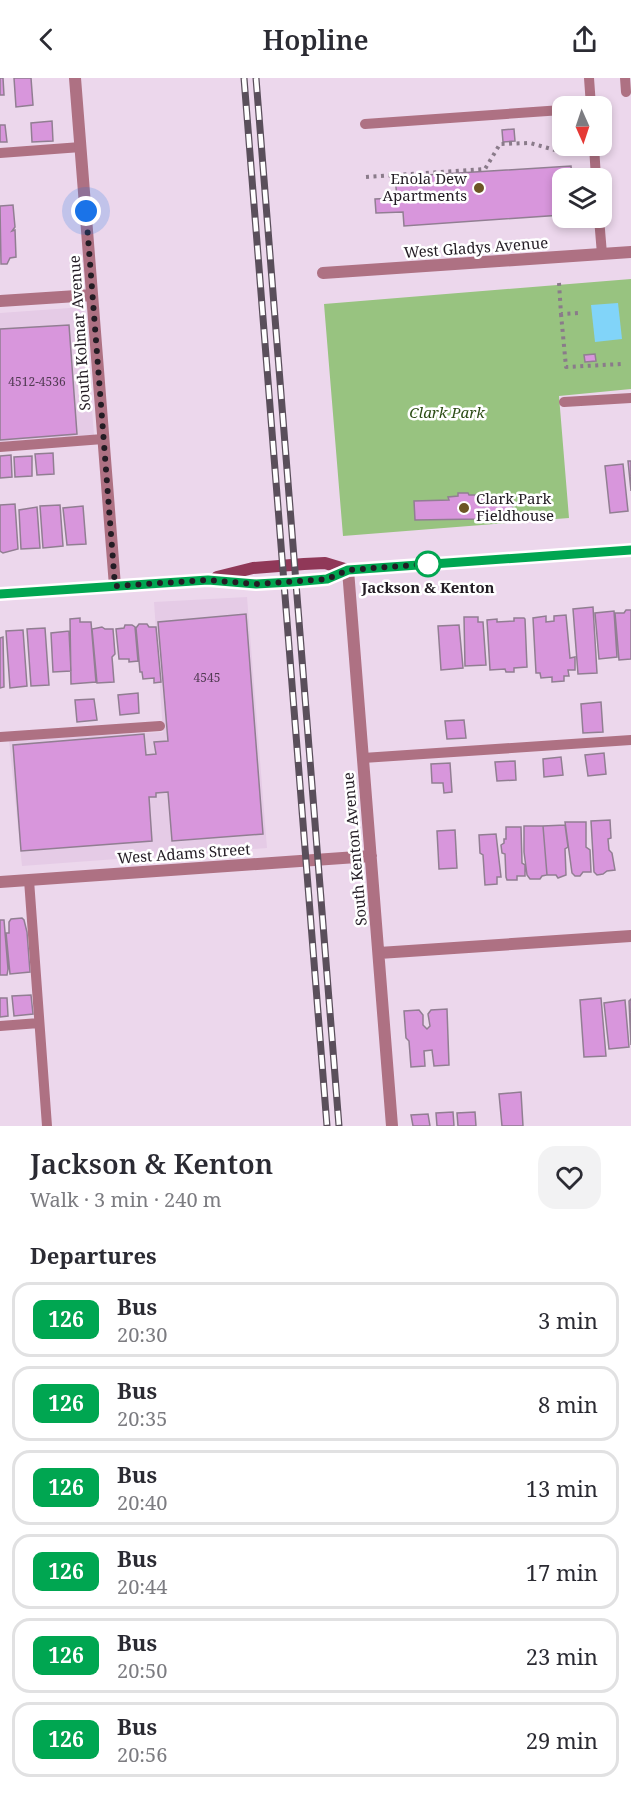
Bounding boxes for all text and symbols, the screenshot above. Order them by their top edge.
text: Hopline [262,21,369,58]
icon: back [30,23,63,56]
icon: share [568,23,601,56]
north arrow [552,96,612,156]
map controls [552,96,612,228]
place label: Enola Dew Apartments [383,168,467,205]
button: layers [552,168,612,228]
marker: Enola Dew Apartments [472,181,486,195]
your location [71,196,101,226]
street label: West Gladys Avenue [403,232,549,262]
street label: South Kolmar Avenue [64,255,94,411]
house number: 4512-4536 [8,373,66,390]
park label: Clark Park [409,402,485,422]
place label: Clark Park Fieldhouse [476,488,554,525]
marker: Clark Park Fieldhouse [457,501,471,515]
marker: Jackson & Kenton [415,551,441,577]
place label: Jackson & Kenton [360,577,495,597]
house number: 4545 [194,669,220,686]
street label: South Kenton Avenue [337,771,371,927]
street label: West Adams Street [117,838,251,868]
text: Jackson & Kenton [30,1144,273,1182]
button: heart [538,1146,601,1209]
text: Walk · 3 min · 240 m [30,1186,222,1213]
text: Departures [30,1240,157,1270]
text: Bus [117,1291,157,1321]
text: 126 [48,1305,84,1333]
text: 3 min [538,1305,598,1335]
text: 20:30 [117,1321,167,1348]
text: Bus [117,1375,157,1405]
text: 126 [48,1389,84,1417]
text: 8 min [538,1389,598,1419]
text: 20:35 [117,1405,167,1432]
text: Bus [117,1459,157,1489]
text: 126 [48,1473,84,1501]
text: 13 min [526,1473,598,1503]
text: 20:40 [117,1489,167,1516]
text: Bus [117,1543,157,1573]
text: 126 [48,1557,84,1585]
text: 17 min [526,1557,598,1587]
text: 20:44 [117,1573,167,1600]
text: Bus [117,1627,157,1657]
text: 126 [48,1641,84,1669]
text: 23 min [526,1641,598,1671]
text: 20:50 [117,1657,167,1684]
text: Bus [117,1711,157,1741]
text: 126 [48,1725,84,1753]
text: 29 min [526,1725,598,1755]
text: 20:56 [117,1741,167,1768]

